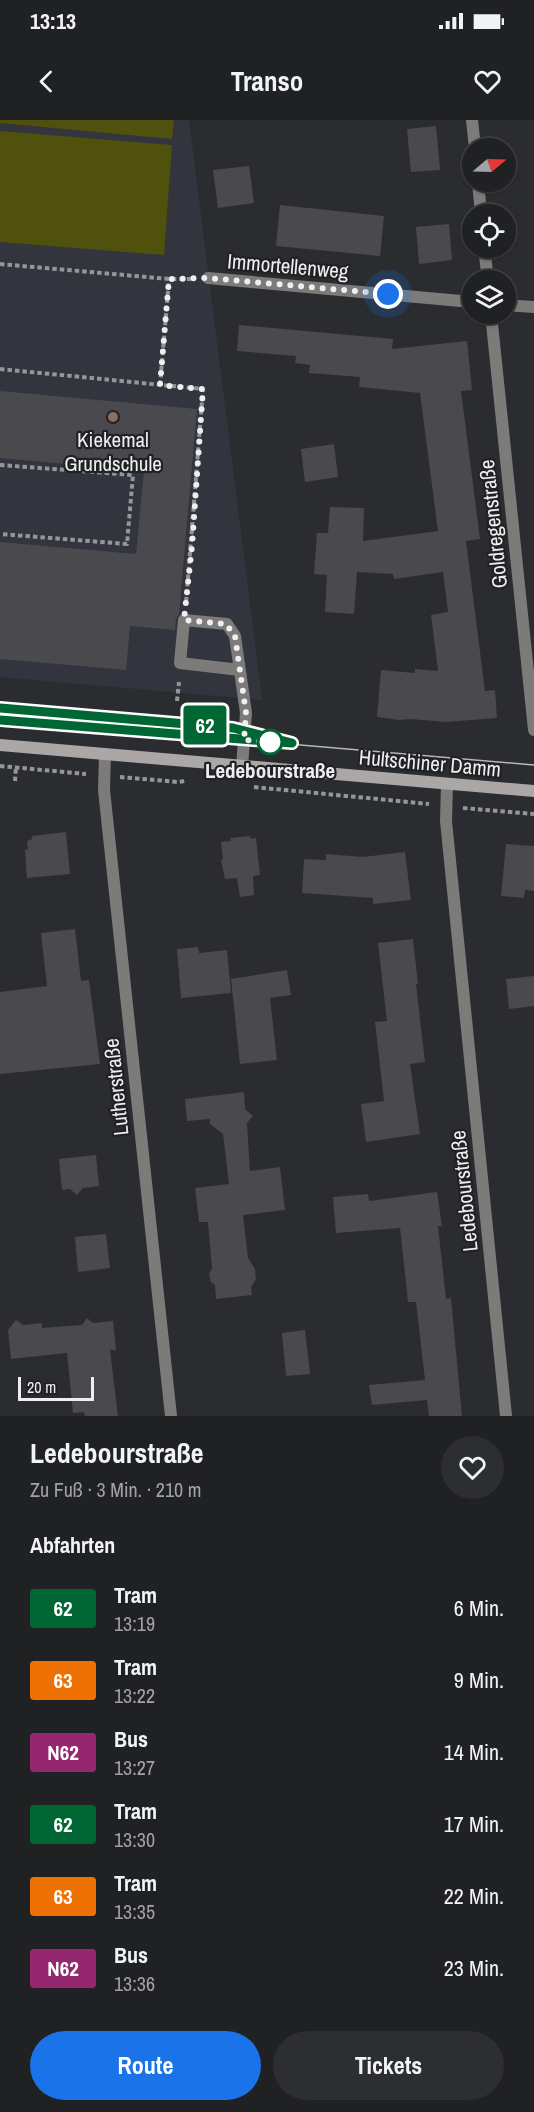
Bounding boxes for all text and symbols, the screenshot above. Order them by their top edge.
text: 13:13 [30,6,76,36]
text: Transo [231,63,303,99]
icon: back [30,65,63,98]
icon: heart [471,65,504,98]
north arrow [462,138,516,192]
map controls [462,138,516,324]
button: locate [462,204,516,258]
street label: Immortellenweg [226,246,350,286]
button: layers [462,270,516,324]
your location [373,279,403,309]
marker: Kiekemal Grundschule [106,410,120,424]
place label: Kiekemal Grundschule [64,425,162,478]
street label: Goldregenstraße [472,458,514,590]
line badge: 62 [178,706,232,744]
text: 62 [195,711,215,740]
marker: Ledebourstraße [257,729,283,755]
street label: Hultschiner Damm [358,742,502,784]
place label: Ledebourstraße [205,756,335,785]
street label: Lutherstraße [96,1037,136,1137]
street label: Ledebourstraße [443,1129,485,1253]
scale bar [18,1374,94,1402]
text: 20 m [27,1376,56,1398]
text: Ledebourstraße [30,1434,204,1472]
button: heart [441,1436,504,1499]
text: Zu Fuß · 3 Min. · 210 m [30,1476,201,1503]
text: Abfahrten [30,1530,115,1560]
text: Tram [114,1580,157,1610]
text: 6 Min. [454,1593,504,1623]
text: 62 [53,1594,73,1623]
text: 13:19 [114,1610,155,1637]
text: Tram [114,1652,157,1682]
text: 9 Min. [454,1665,504,1695]
text: 63 [53,1666,73,1695]
text: 13:22 [114,1682,155,1709]
text: Bus [114,1724,148,1754]
text: 14 Min. [444,1737,504,1767]
text: N62 [47,1738,79,1767]
text: 13:27 [114,1754,155,1781]
text: Tram [114,1796,157,1826]
text: 17 Min. [444,1809,504,1839]
text: 62 [53,1810,73,1839]
text: 13:30 [114,1826,155,1853]
text: Tram [114,1868,157,1898]
text: 22 Min. [444,1881,504,1911]
text: 63 [53,1882,73,1911]
text: 13:35 [114,1898,155,1925]
text: Bus [114,1940,148,1970]
text: 23 Min. [444,1953,504,1983]
text: N62 [47,1954,79,1983]
text: 13:36 [114,1970,155,1997]
button: Route [30,2031,261,2100]
button: Tickets [273,2031,504,2100]

